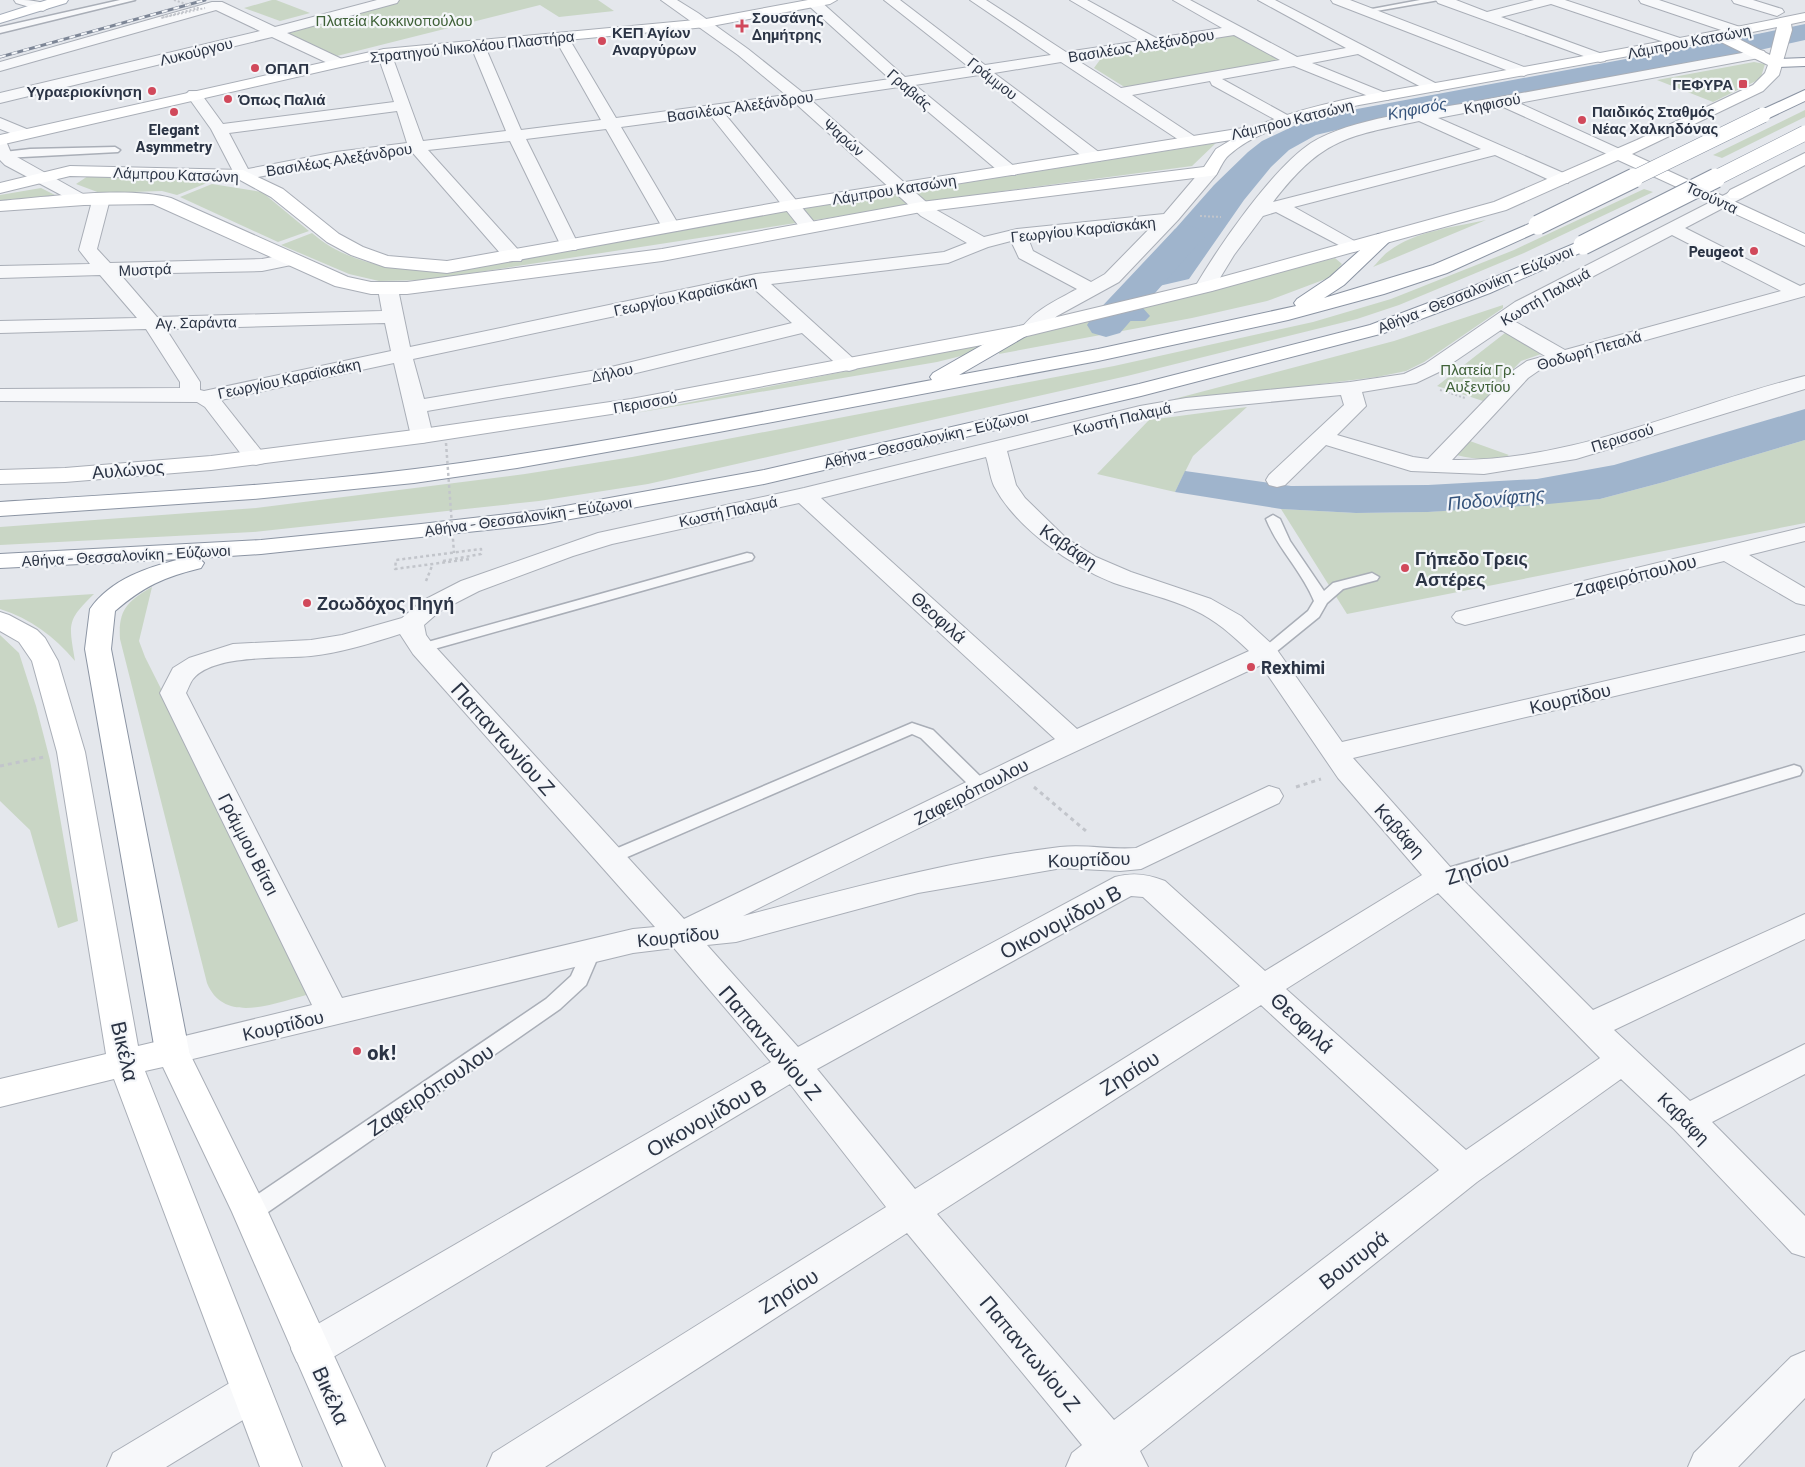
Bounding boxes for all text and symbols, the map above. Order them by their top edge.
place label: Σουσάνης Δημήτρης [752,8,824,43]
park label: Πλατεία Κοκκινοπούλου [316,11,472,29]
marker: Σουσάνης Δημήτρης [736,20,748,32]
street label: Λάμπρου Κατσώνη [1626,20,1752,62]
place label: ΚΕΠ Αγίων Αναργύρων [612,23,697,58]
street label: Βασιλέως Αλεξάνδρου [1067,25,1215,65]
street label: Στρατηγού Νικολάου Πλαστήρα [369,26,575,66]
street label: Λυκούργου [158,33,234,69]
marker: ΚΕΠ Αγίων Αναργύρων [596,35,608,47]
street label: Γράμμου [964,53,1022,103]
place label: ΟΠΑΠ [265,59,309,77]
marker: ΟΠΑΠ [249,62,261,74]
street label: Γραβιάς [884,65,936,113]
place label: ΓΕΦΥΡΑ [1672,75,1733,93]
marker: ΓΕΦΥΡΑ [1737,78,1749,90]
place label: Υγραεριοκίνηση [27,82,142,100]
marker: Υγραεριοκίνηση [146,85,158,97]
street label: Βασιλέως Αλεξάνδρου [666,87,814,125]
street label: Κηφισού [1462,89,1522,117]
place label: Όπως Παλιά [237,90,326,108]
marker: Όπως Παλιά [222,93,234,105]
water label: Κηφισός [1386,93,1448,123]
street label: Λάμπρου Κατσώνη [1229,95,1355,143]
place label: Παιδικός Σταθμός Νέας Χαλκηδόνας [1592,102,1719,137]
marker: Elegant Asymmetry [168,106,180,118]
street label: Ψαρών [820,114,868,160]
marker: Παιδικός Σταθμός Νέας Χαλκηδόνας [1576,114,1588,126]
place label: Elegant Asymmetry [136,120,213,155]
street label: Βασιλέως Αλεξάνδρου [265,139,413,179]
street label: Λάμπρου Κατσώνη [113,163,239,185]
street label: Λάμπρου Κατσώνη [831,170,957,208]
street label: Τσούντα [1683,177,1741,217]
street label: Γεωργίου Καραϊσκάκη [1010,212,1156,246]
street label: Αθήνα - Θεσσαλονίκη - Εύζωνοι [1375,241,1575,337]
place label: Peugeot [1689,242,1744,260]
marker: Peugeot [1748,245,1760,257]
street label: Μυστρά [118,259,172,279]
street label: Κωστή Παλαμά [1497,263,1593,329]
street label: Γεωργίου Καραϊσκάκη [612,271,758,319]
street label: Αγ. Σαράντα [155,312,237,332]
street label: Θοδωρή Πεταλά [1535,326,1644,374]
street label: Γεωργίου Καραϊσκάκη [216,354,362,402]
street label: Δήλου [590,359,634,385]
park label: Πλατεία Γρ. Αυξεντίου [1440,360,1516,395]
street label: Περισσού [612,388,678,416]
street label: Κωστή Παλαμά [1071,398,1173,438]
street label: Αθήνα - Θεσσαλονίκη - Εύζωνοι [822,407,1030,471]
street label: Περισσού [1589,419,1655,455]
street label: Αυλώνος [91,455,165,483]
water label: Ποδονίφτης [1446,481,1547,515]
street label: Κωστή Παλαμά [677,492,779,530]
street label: Αθήνα - Θεσσαλονίκη - Εύζωνοι [423,493,633,539]
street label: Καβάφη [1036,519,1102,573]
street label: Αθήνα - Θεσσαλονίκη - Εύζωνοι [21,541,231,569]
place label: Γήπεδο Τρεις Αστέρες [1415,547,1528,590]
street label: Ζαφειρόπουλου [1571,549,1699,601]
marker: Γήπεδο Τρεις Αστέρες [1399,562,1411,574]
street label: Θεοφιλά [907,586,971,648]
place label: Ζοωδόχος Πηγή [317,592,454,614]
marker: Ζοωδόχος Πηγή [301,597,313,609]
place label: Rexhimi [1261,656,1325,678]
marker: Rexhimi [1245,661,1257,673]
street label: Παπαντωνίου Ζ [447,676,561,800]
street label: Κουρτίδου [1527,678,1613,718]
street label: Ζαφειρόπουλου [910,753,1032,829]
street label: Γράμμου Βίτσι [214,789,284,899]
street label: Καβάφη [1370,799,1430,861]
street label: Ζησίου [1442,845,1512,889]
street label: Κουρτίδου [1047,847,1131,871]
street label: Οικονομίδου Β [995,878,1125,964]
street label: Κουρτίδου [636,921,720,951]
street label: Παπαντωνίου Ζ [715,980,828,1104]
street label: Θεοφιλά [1266,986,1340,1058]
street label: Κουρτίδου [240,1005,326,1045]
street label: Βικέλα [107,1019,145,1083]
street label: Ζαφειρόπουλου [362,1038,498,1140]
place label: ok! [367,1039,397,1064]
street label: Ζησίου [1095,1044,1163,1100]
marker: ok! [351,1045,363,1057]
street label: Οικονομίδου Β [642,1073,770,1161]
street label: Καβάφη [1653,1087,1715,1149]
street label: Βουτυρά [1313,1224,1393,1294]
street label: Ζησίου [754,1262,822,1318]
street label: Παπαντωνίου Ζ [975,1290,1087,1416]
street label: Βικέλα [308,1362,356,1428]

